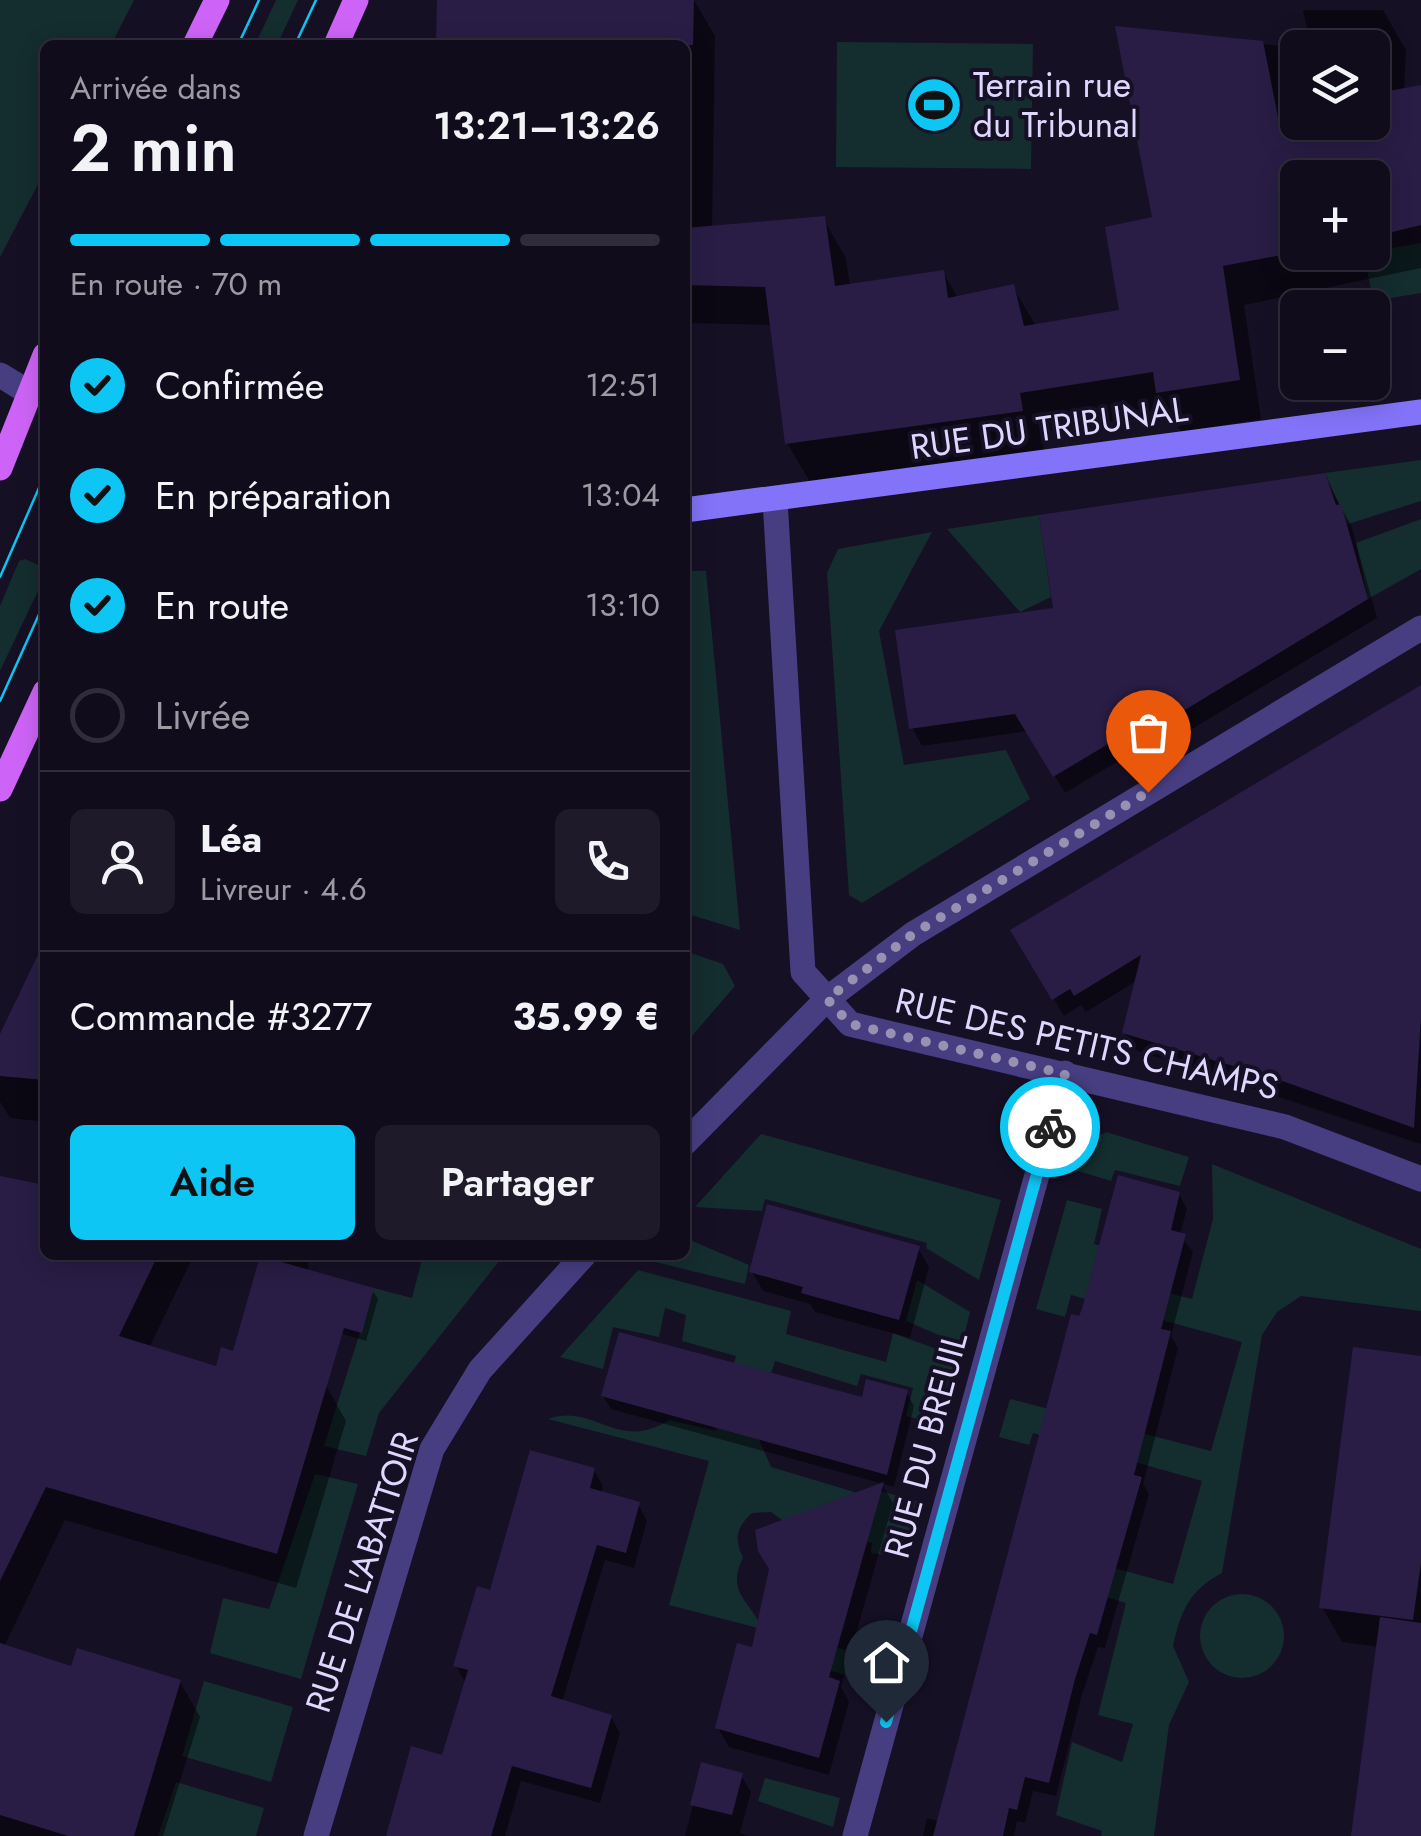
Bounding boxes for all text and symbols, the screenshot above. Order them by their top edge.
map controls [1280,30,1390,400]
button: layers [1280,30,1390,140]
place label: Terrain rue du Tribunal [973,60,1138,150]
text: Arrivée dans [70,65,241,111]
sports icon: Terrain rue du Tribunal [904,75,964,135]
text: 13:21–13:26 [433,98,660,153]
text: 2 min [70,101,237,195]
button: + [1280,160,1390,270]
text: En route · 70 m [70,261,282,307]
button: − [1280,290,1390,400]
icon: check [70,358,125,413]
text: Confirmée [155,358,324,413]
text: 12:51 [585,362,660,408]
street label: RUE DU TRIBUNAL [907,384,1191,472]
icon: check [70,468,125,523]
text: En préparation [155,468,392,523]
text: 13:04 [581,472,660,518]
icon: check [70,578,125,633]
text: En route [155,578,289,633]
text: 13:10 [585,582,660,628]
text: Livrée [155,688,250,743]
pin [1106,690,1191,793]
icon: bag [1121,705,1176,760]
button: person [70,809,175,914]
button: phone [555,809,660,914]
text: Léa [200,811,262,866]
text: Livreur · 4.6 [200,866,367,912]
street label: RUE DES PETITS CHAMPS [890,976,1284,1112]
text: Commande #3277 [70,989,372,1044]
text: 35.99 € [513,989,660,1044]
courier [1000,1077,1100,1177]
icon: bike [1023,1100,1078,1155]
button: Aide [70,1125,355,1240]
button: Partager [375,1125,660,1240]
street label: RUE DU BREUIL [872,1326,980,1564]
street label: RUE DE L'ABATTOIR [293,1425,431,1719]
pin [844,1620,929,1723]
icon: home [859,1635,914,1690]

